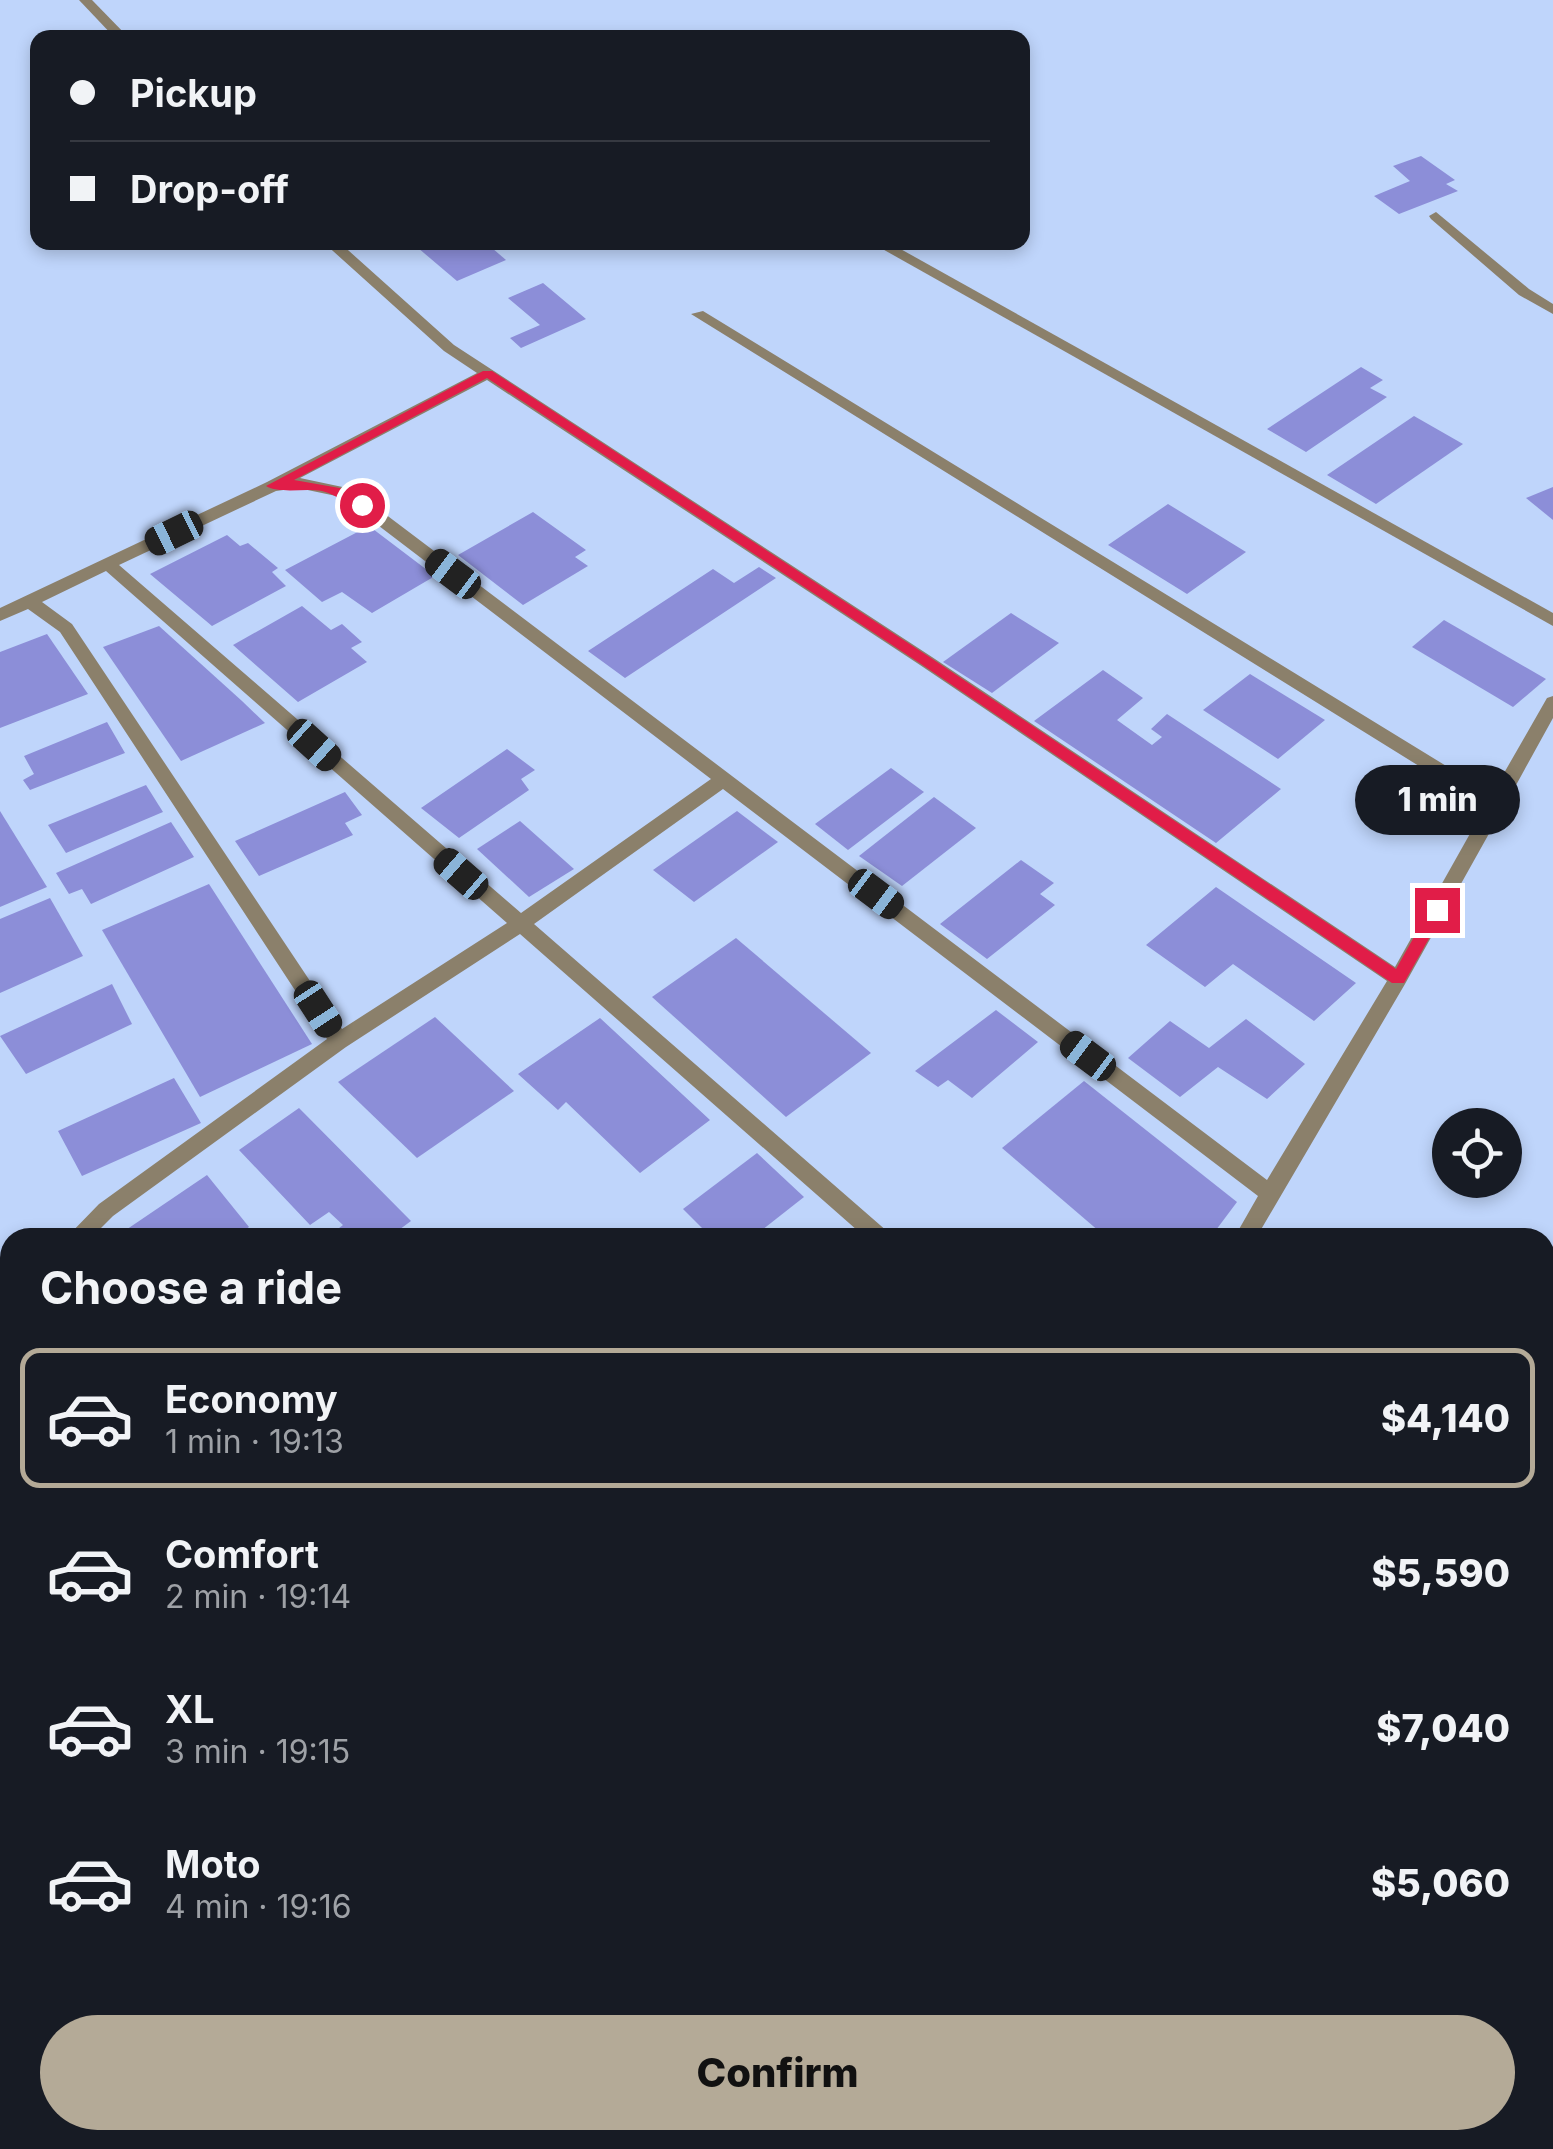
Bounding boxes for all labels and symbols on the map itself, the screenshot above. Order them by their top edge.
route start [340,483,385,528]
car [140,506,208,560]
car [420,544,486,604]
car [282,714,346,776]
callout: 1 min [1354,765,1520,835]
car [429,843,493,905]
car [843,864,909,924]
route end [1415,888,1460,933]
car [289,976,347,1042]
car [1055,1026,1121,1086]

